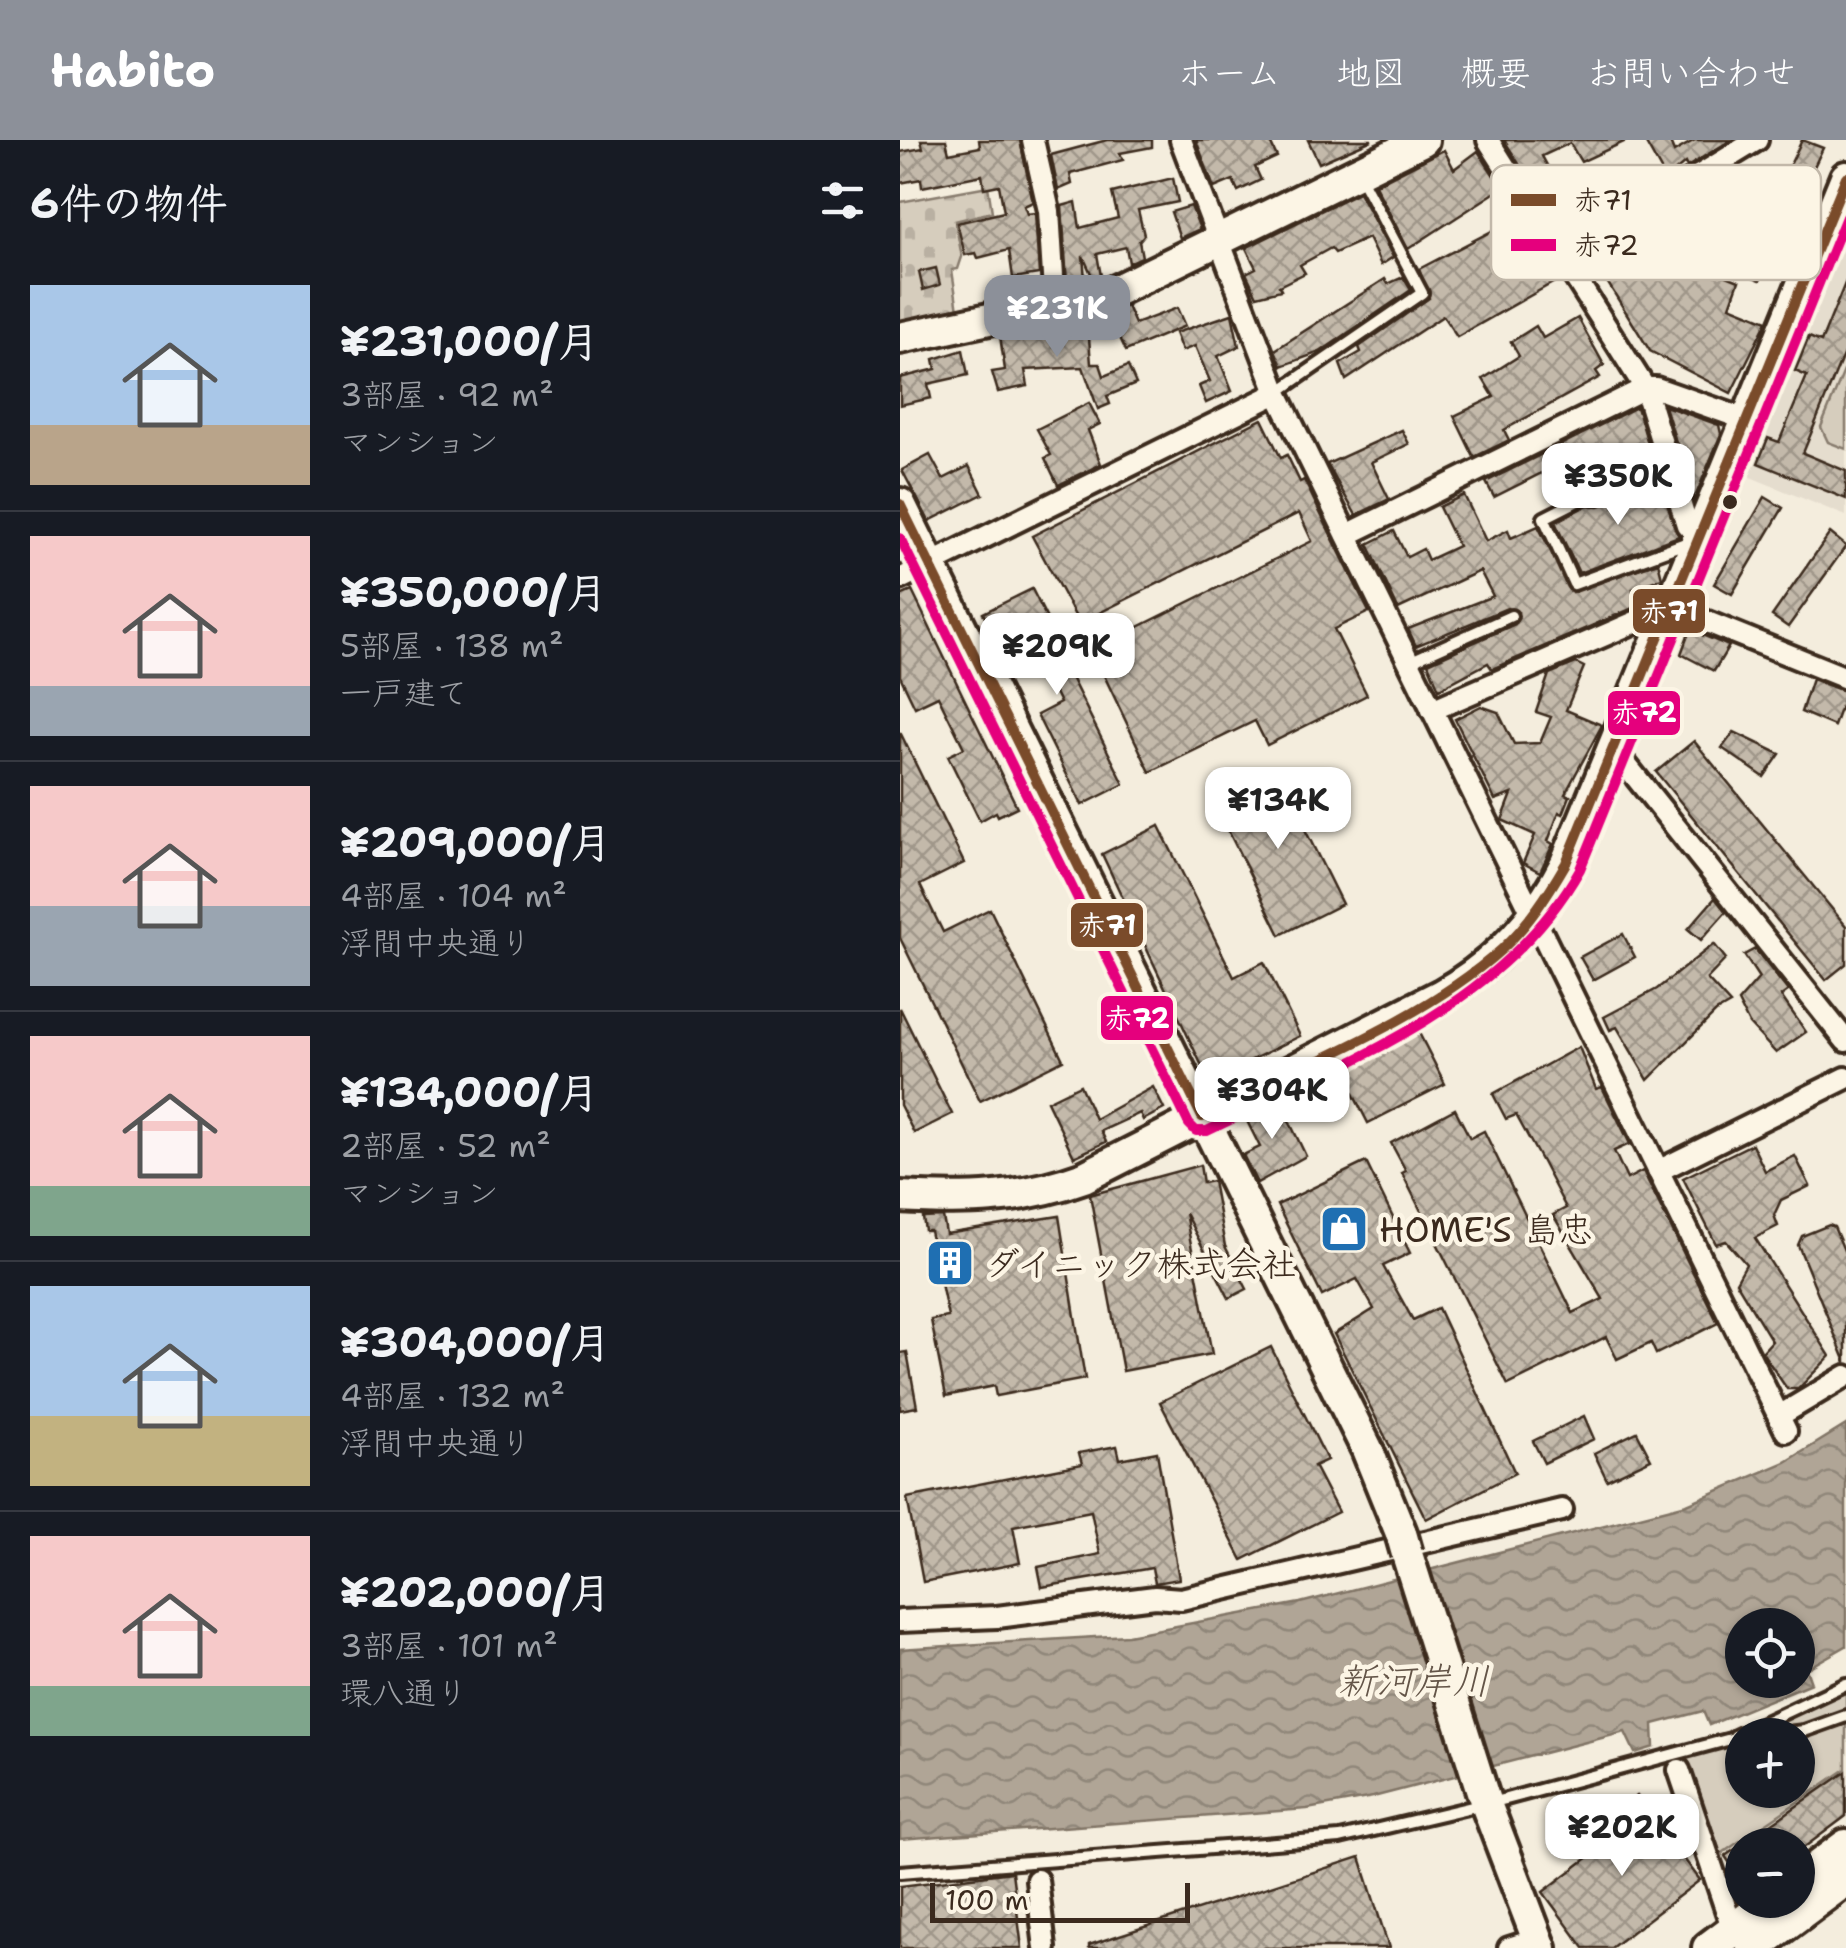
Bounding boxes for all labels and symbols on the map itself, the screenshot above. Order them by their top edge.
legend [1491,165,1821,280]
text: 赤71 [1574,181,1632,219]
text: 赤72 [1574,226,1639,264]
pin: ¥231K [987,275,1127,360]
pin: ¥350K [1548,443,1688,528]
unlabelled marker [1720,492,1740,512]
line badge: 赤71 [1631,587,1707,635]
text: 赤71 [1639,592,1699,630]
pin: ¥209K [987,613,1127,698]
line badge: 赤72 [1606,689,1682,737]
text: 赤72 [1611,693,1677,731]
pin: ¥134K [1208,767,1348,852]
line badge: 赤71 [1069,901,1145,949]
text: 赤71 [1077,906,1137,944]
line badge: 赤72 [1099,994,1175,1042]
text: 赤72 [1104,999,1170,1037]
pin: ¥304K [1202,1057,1342,1142]
shop icon: HOME'S 島忠 [1318,1203,1370,1255]
place label: HOME'S 島忠 [1379,1206,1594,1253]
building icon: ダイニック株式会社 [924,1237,976,1289]
place label: ダイニック株式会社 [985,1240,1297,1287]
water label: 新河岸川 [1338,1655,1490,1706]
pin: ¥202K [1552,1794,1692,1879]
scale bar [930,1878,1190,1922]

